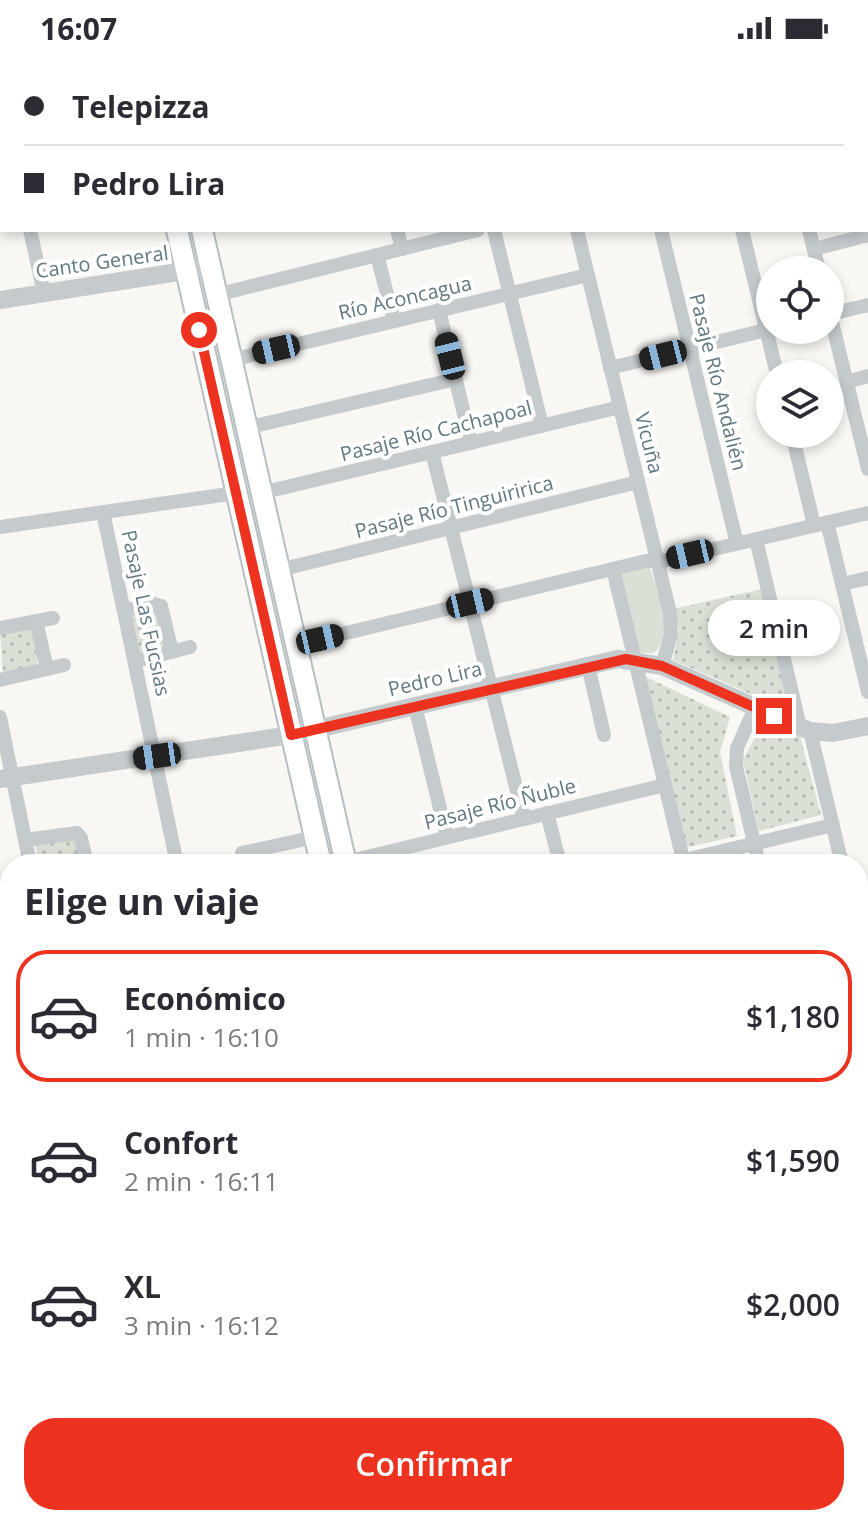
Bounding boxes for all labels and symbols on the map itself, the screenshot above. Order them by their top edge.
street label: Canto General [34,239,170,284]
street label: Río Aconcagua [336,269,474,326]
street label: Pasaje Río Andalién [683,290,754,473]
route start [181,312,217,348]
car [433,330,467,382]
car [250,332,302,366]
car [637,338,689,372]
street label: Pasaje Río Cachapoal [337,394,535,467]
street label: Vicuña [629,409,670,476]
street label: Pasaje Río Tinguiririca [352,469,556,544]
street label: Pasaje Las Fucsias [116,527,177,698]
car [664,537,716,571]
car [444,586,496,620]
callout: 2 min [708,600,840,656]
car [294,622,346,656]
street label: Pedro Lira [385,655,485,702]
route end [756,698,792,734]
car [132,741,182,771]
street label: Pasaje Río Ñuble [421,772,579,835]

